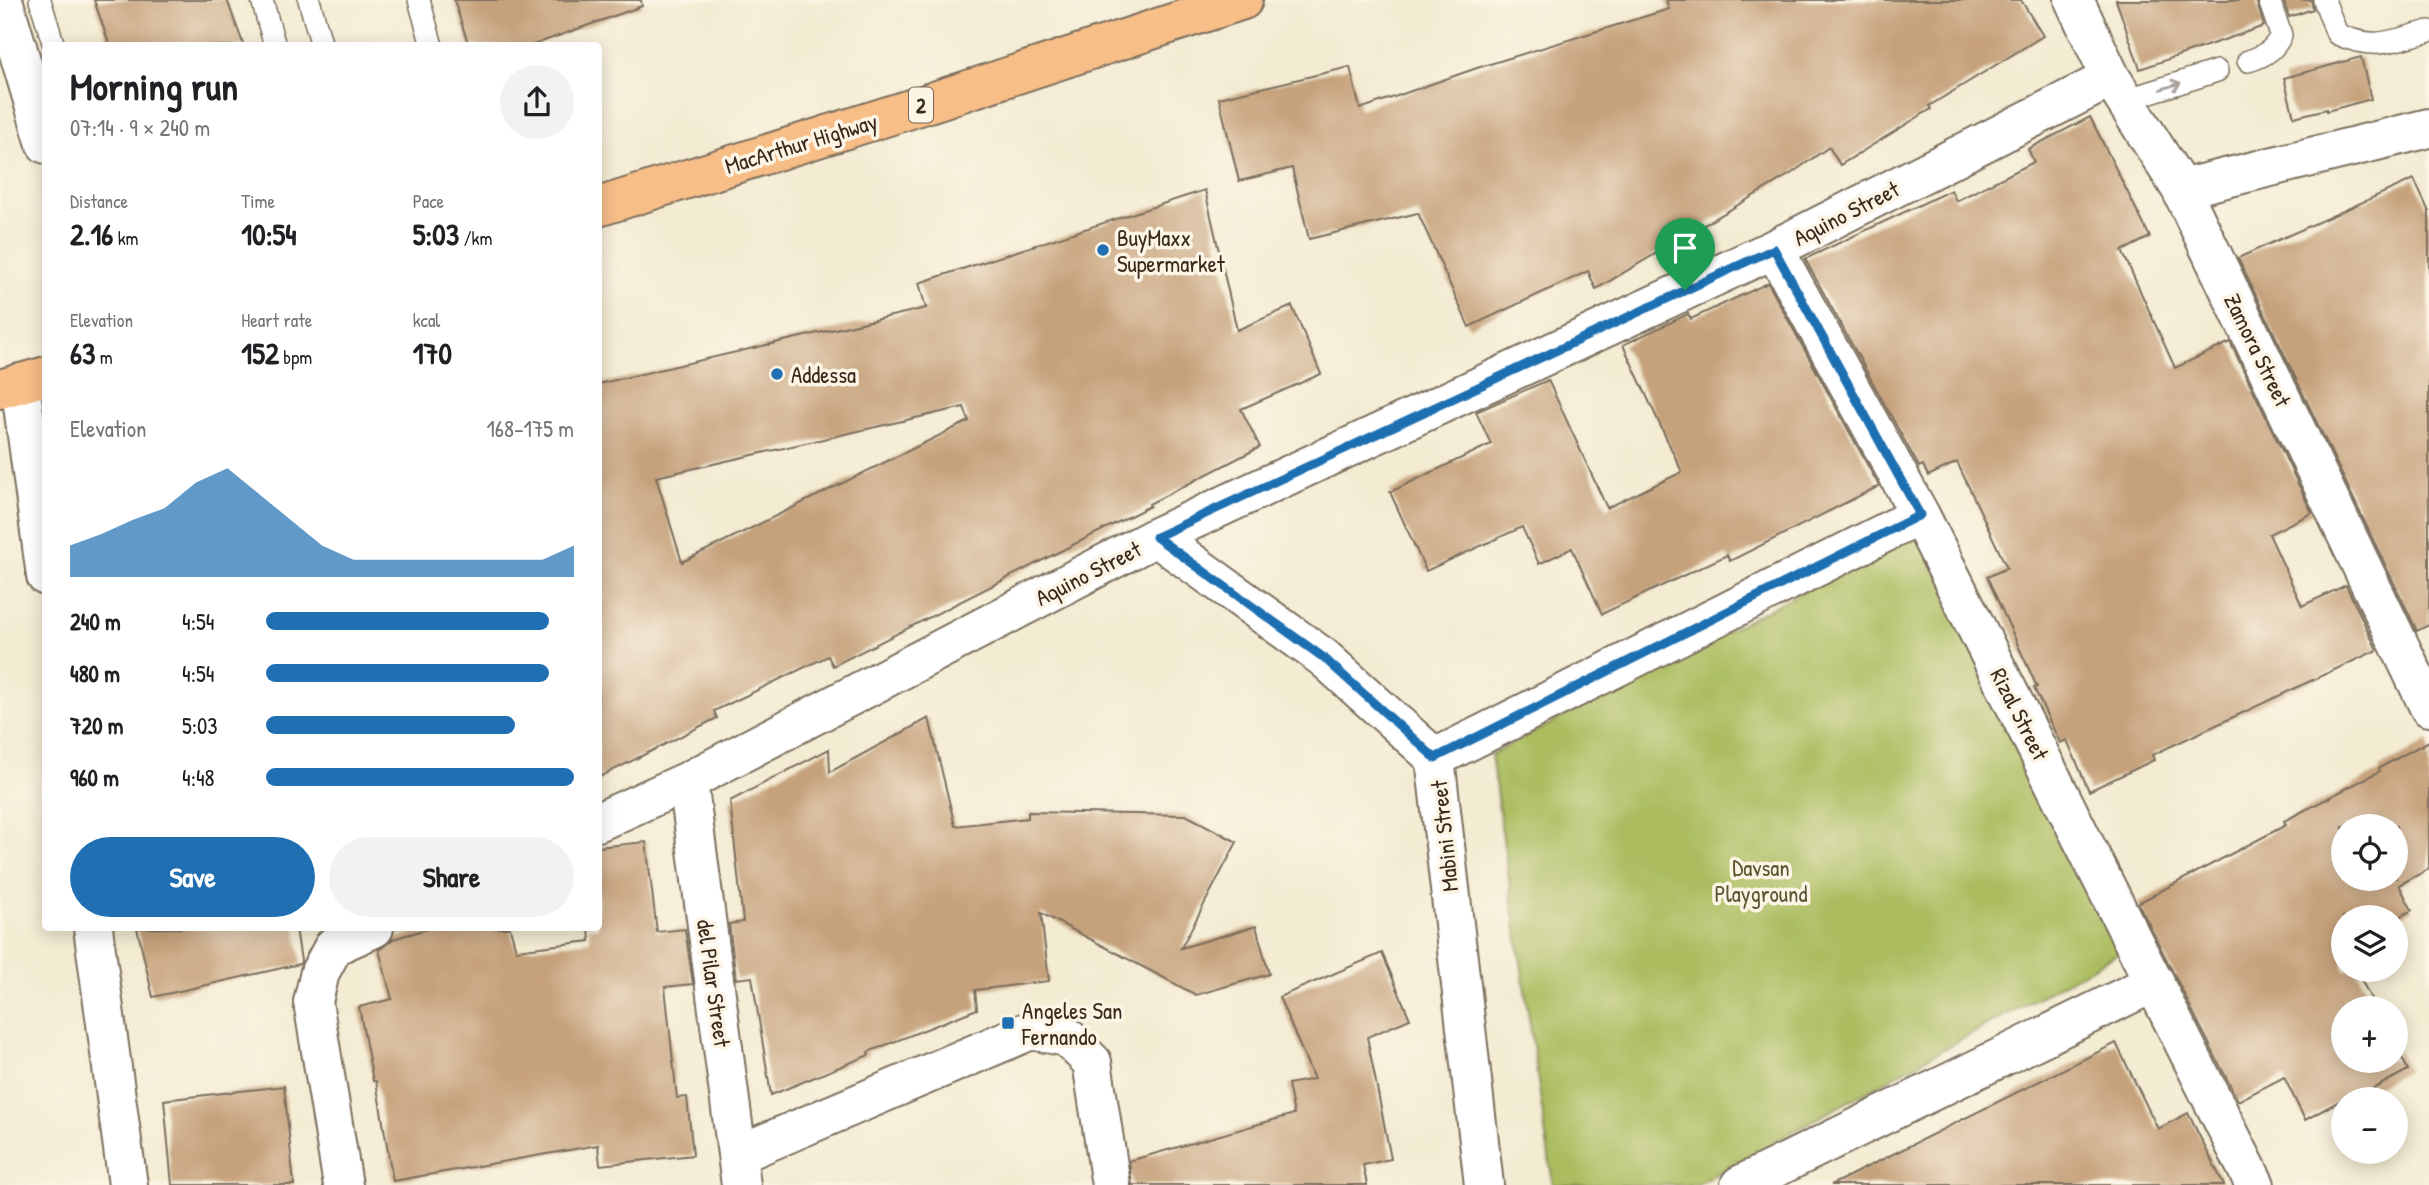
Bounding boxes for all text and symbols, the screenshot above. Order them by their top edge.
text: Morning run [70,60,238,112]
button: share [500,65,574,139]
one-way arrow [2160,78,2182,91]
road number: 2 [909,88,933,122]
street label: MacArthur Highway [721,105,881,181]
text: 07:14 · 9 × 240 m [70,112,210,143]
street label: Aquino Street [1788,173,1905,253]
text: Distance [70,188,128,214]
text: Time [241,188,275,214]
text: Pace [413,188,444,214]
text: 2.16 [70,214,113,254]
text: 10:54 [241,214,297,254]
text: 5:03 [413,214,459,254]
pin [1655,218,1715,290]
place label: BuyMaxx Supermarket [1117,222,1226,279]
text: km [113,225,139,251]
text: /km [459,225,492,251]
icon: arrive [1666,229,1704,267]
marker: BuyMaxx Supermarket [1095,242,1111,258]
street label: Zamora Street [2217,288,2299,413]
text: Elevation [70,307,133,333]
text: Heart rate [241,307,312,333]
text: kcal [413,307,440,333]
text: 63 [70,333,95,373]
text: 152 [241,333,279,373]
text: 170 [413,333,452,373]
text: m [95,344,113,370]
text: bpm [279,344,312,370]
place label: Addessa [791,359,856,390]
marker: Addessa [769,366,785,382]
text: Elevation [70,413,146,444]
text: 168–175 m [486,413,574,444]
street label: Aquino Street [1030,533,1147,613]
text: 240 m [70,606,121,637]
text: 4:54 [182,606,214,637]
text: 480 m [70,658,120,689]
text: 4:54 [182,658,214,689]
street label: Rizal Street [1984,663,2057,766]
text: 720 m [70,710,123,741]
text: 5:03 [182,710,218,741]
text: 960 m [70,762,119,793]
text: 4:48 [182,762,215,793]
street label: Mabini Street [1423,778,1465,893]
map controls [2331,814,2408,1164]
button: locate [2331,814,2408,891]
button: Save [70,837,315,917]
button: Share [329,837,574,917]
park label: Davsan Playground [1715,852,1807,909]
button: layers [2331,905,2408,982]
street label: del Pilar Street [690,917,738,1050]
place label: Angeles San Fernando [1021,995,1122,1052]
button: + [2331,996,2408,1073]
marker: Angeles San Fernando [1000,1015,1016,1031]
button: − [2331,1087,2408,1164]

